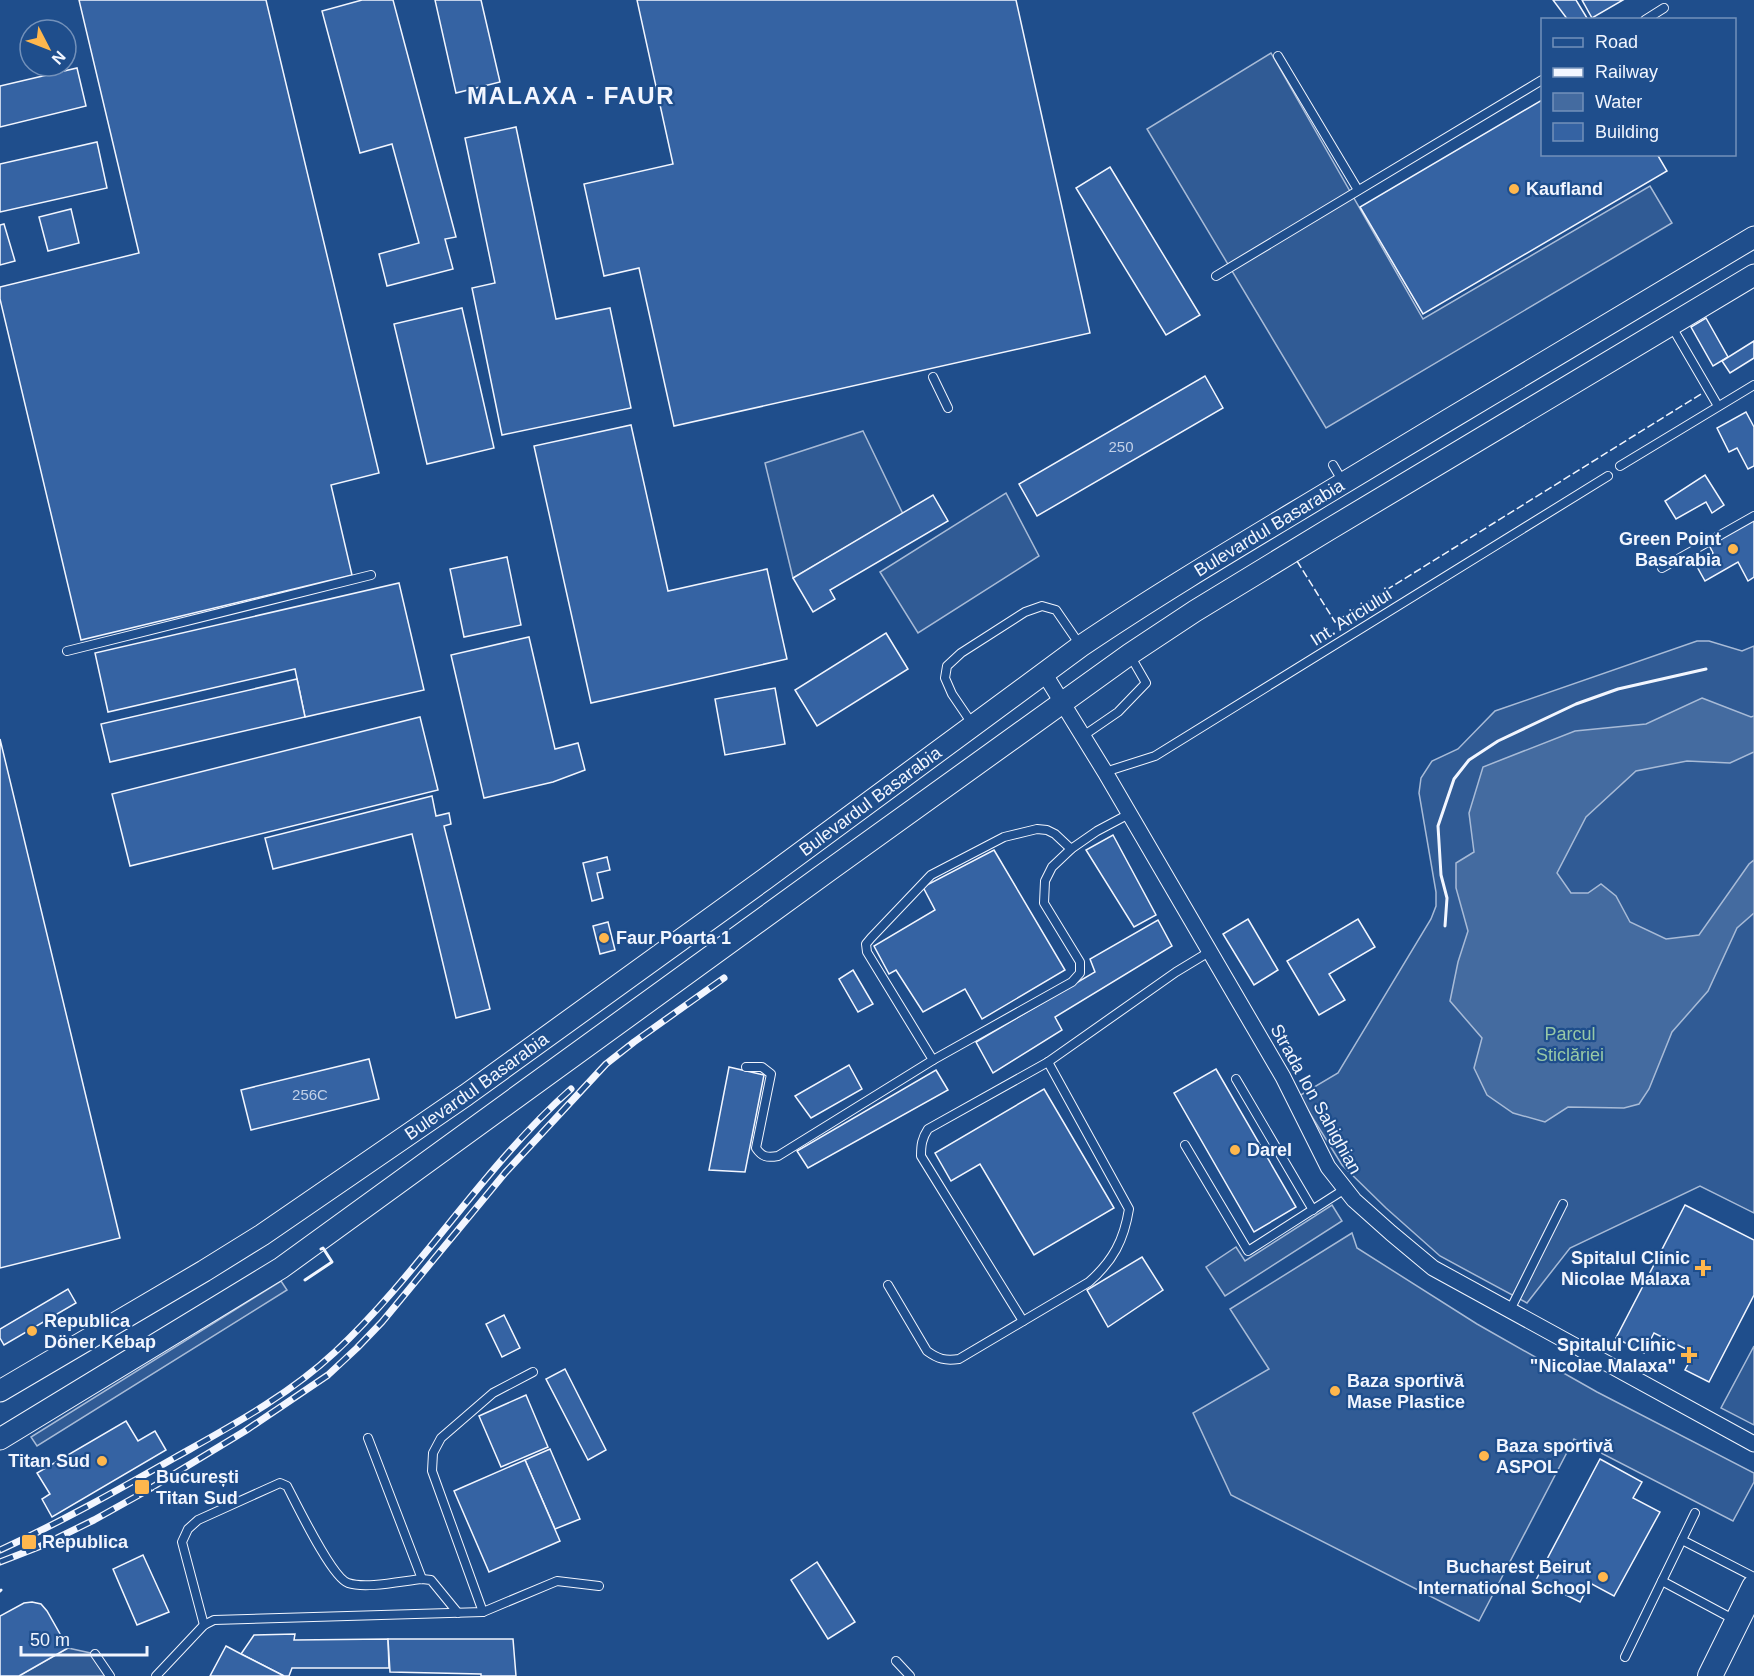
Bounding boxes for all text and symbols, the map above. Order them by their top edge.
north arrow [18,18,78,78]
legend [1541,18,1736,156]
text: Road [1595,32,1638,52]
text: N [49,48,69,68]
text: Railway [1595,62,1658,82]
district label: MALAXA - FAUR [467,82,675,109]
text: Water [1595,92,1642,112]
text: Building [1595,122,1659,142]
place label: Kaufland [1526,179,1603,199]
marker: Kaufland [1507,182,1521,196]
house number: 250 [1108,438,1134,455]
street label: Bulevardul Basarabia [1191,475,1348,581]
place label: Green Point Basarabia [1619,529,1722,570]
marker: Green Point Basarabia [1726,542,1740,556]
street label: Int. Ariciului [1307,584,1395,650]
street label: Bulevardul Basarabia [795,742,946,860]
place label: Faur Poarta 1 [616,928,731,948]
marker: Faur Poarta 1 [597,931,611,945]
street label: Strada Ion Sahighian [1266,1021,1366,1177]
park label: Parcul Sticlăriei [1536,1024,1604,1065]
street label: Bulevardul Basarabia [401,1028,553,1144]
house number: 256C [292,1086,328,1103]
place label: Darel [1247,1140,1292,1160]
marker: Darel [1228,1143,1242,1157]
place label: Spitalul Clinic Nicolae Malaxa [1561,1248,1691,1289]
marker: Spitalul Clinic Nicolae Malaxa [1694,1259,1712,1277]
place label: Republica Döner Kebap [44,1311,156,1352]
marker: Republica Döner Kebap [25,1324,39,1338]
place label: Spitalul Clinic "Nicolae Malaxa" [1530,1335,1676,1376]
marker: Spitalul Clinic "Nicolae Malaxa" [1680,1346,1698,1364]
place label: Baza sportivă Mase Plastice [1347,1371,1465,1412]
marker: Baza sportivă Mase Plastice [1328,1384,1342,1398]
place label: Baza sportivă ASPOL [1496,1436,1614,1477]
marker: Baza sportivă ASPOL [1477,1449,1491,1463]
place label: Titan Sud [8,1451,90,1471]
marker: Titan Sud [95,1454,109,1468]
place label: București Titan Sud [156,1467,239,1508]
marker: București Titan Sud [133,1478,151,1496]
place label: Republica [42,1532,129,1552]
marker: Republica [20,1533,38,1551]
place label: Bucharest Beirut International School [1418,1557,1591,1598]
marker: Bucharest Beirut International School [1596,1570,1610,1584]
scale bar [21,1619,147,1657]
text: 50 m [30,1630,70,1650]

